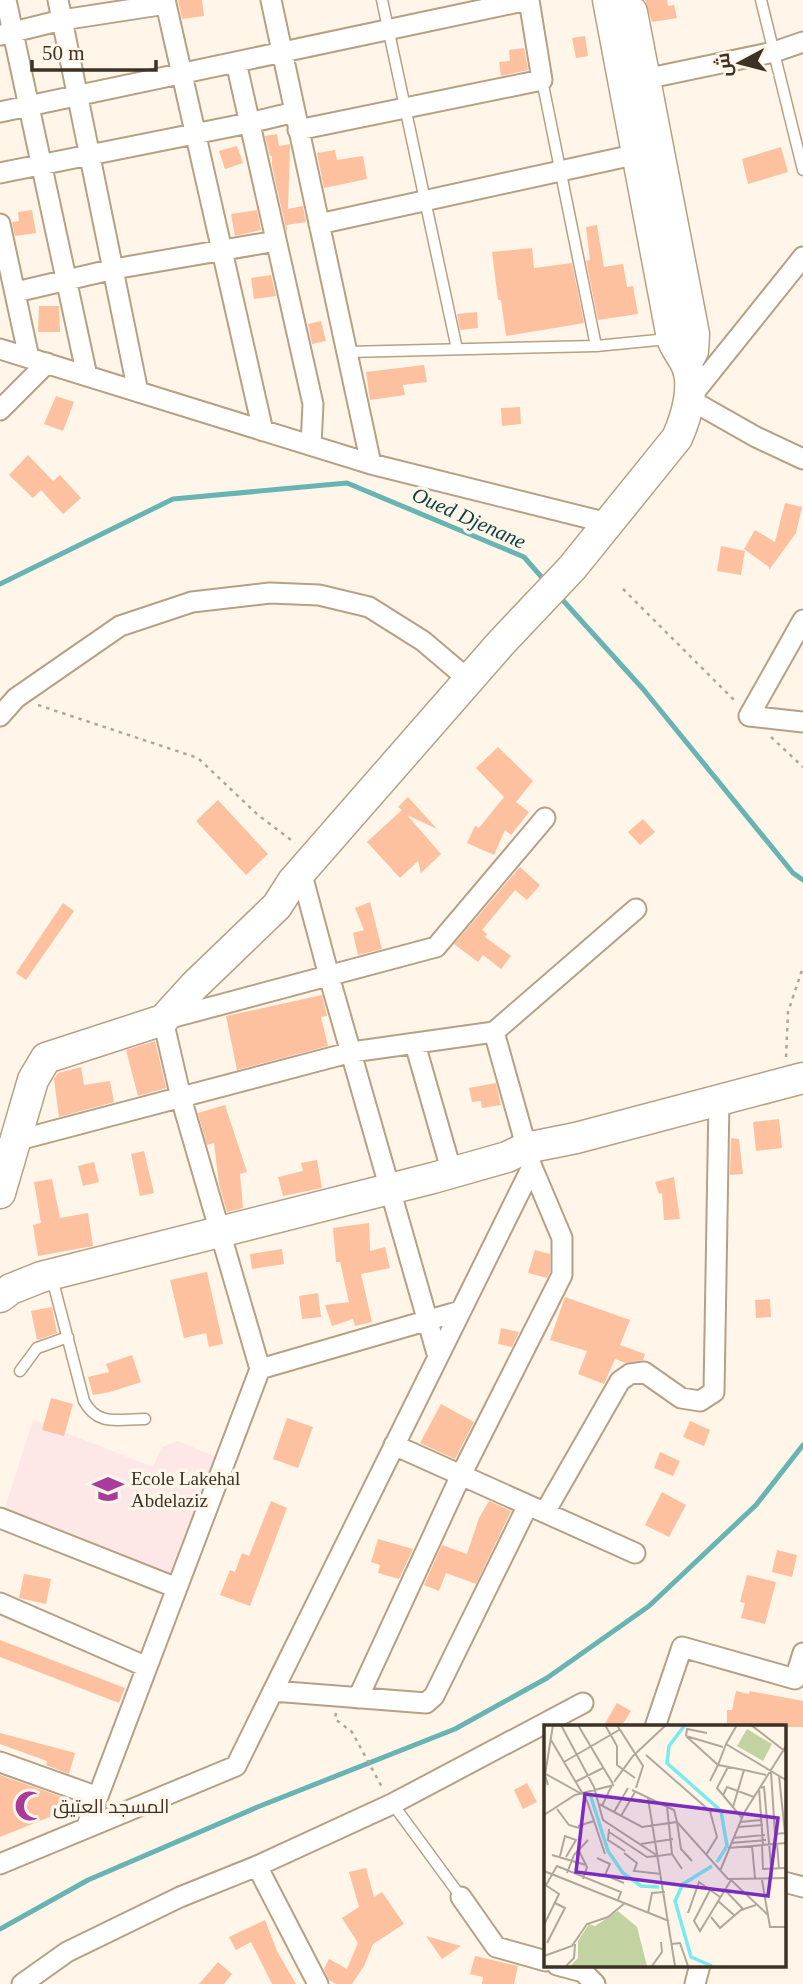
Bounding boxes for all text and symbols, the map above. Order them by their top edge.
scale bar [32,28,156,72]
north arrow [705,28,775,98]
text: 50 m [42,41,85,65]
text: ش [712,52,737,78]
water label: Oued Djenane [408,482,530,554]
place label: Ecole Lakehal Abdelaziz [131,1468,240,1511]
school or university icon: Ecole Lakehal Abdelaziz [91,1472,125,1506]
inset map [544,1725,786,1966]
mosque icon: المسجد العتيق [13,1789,47,1823]
place label: المسجد العتيق [53,1796,169,1819]

